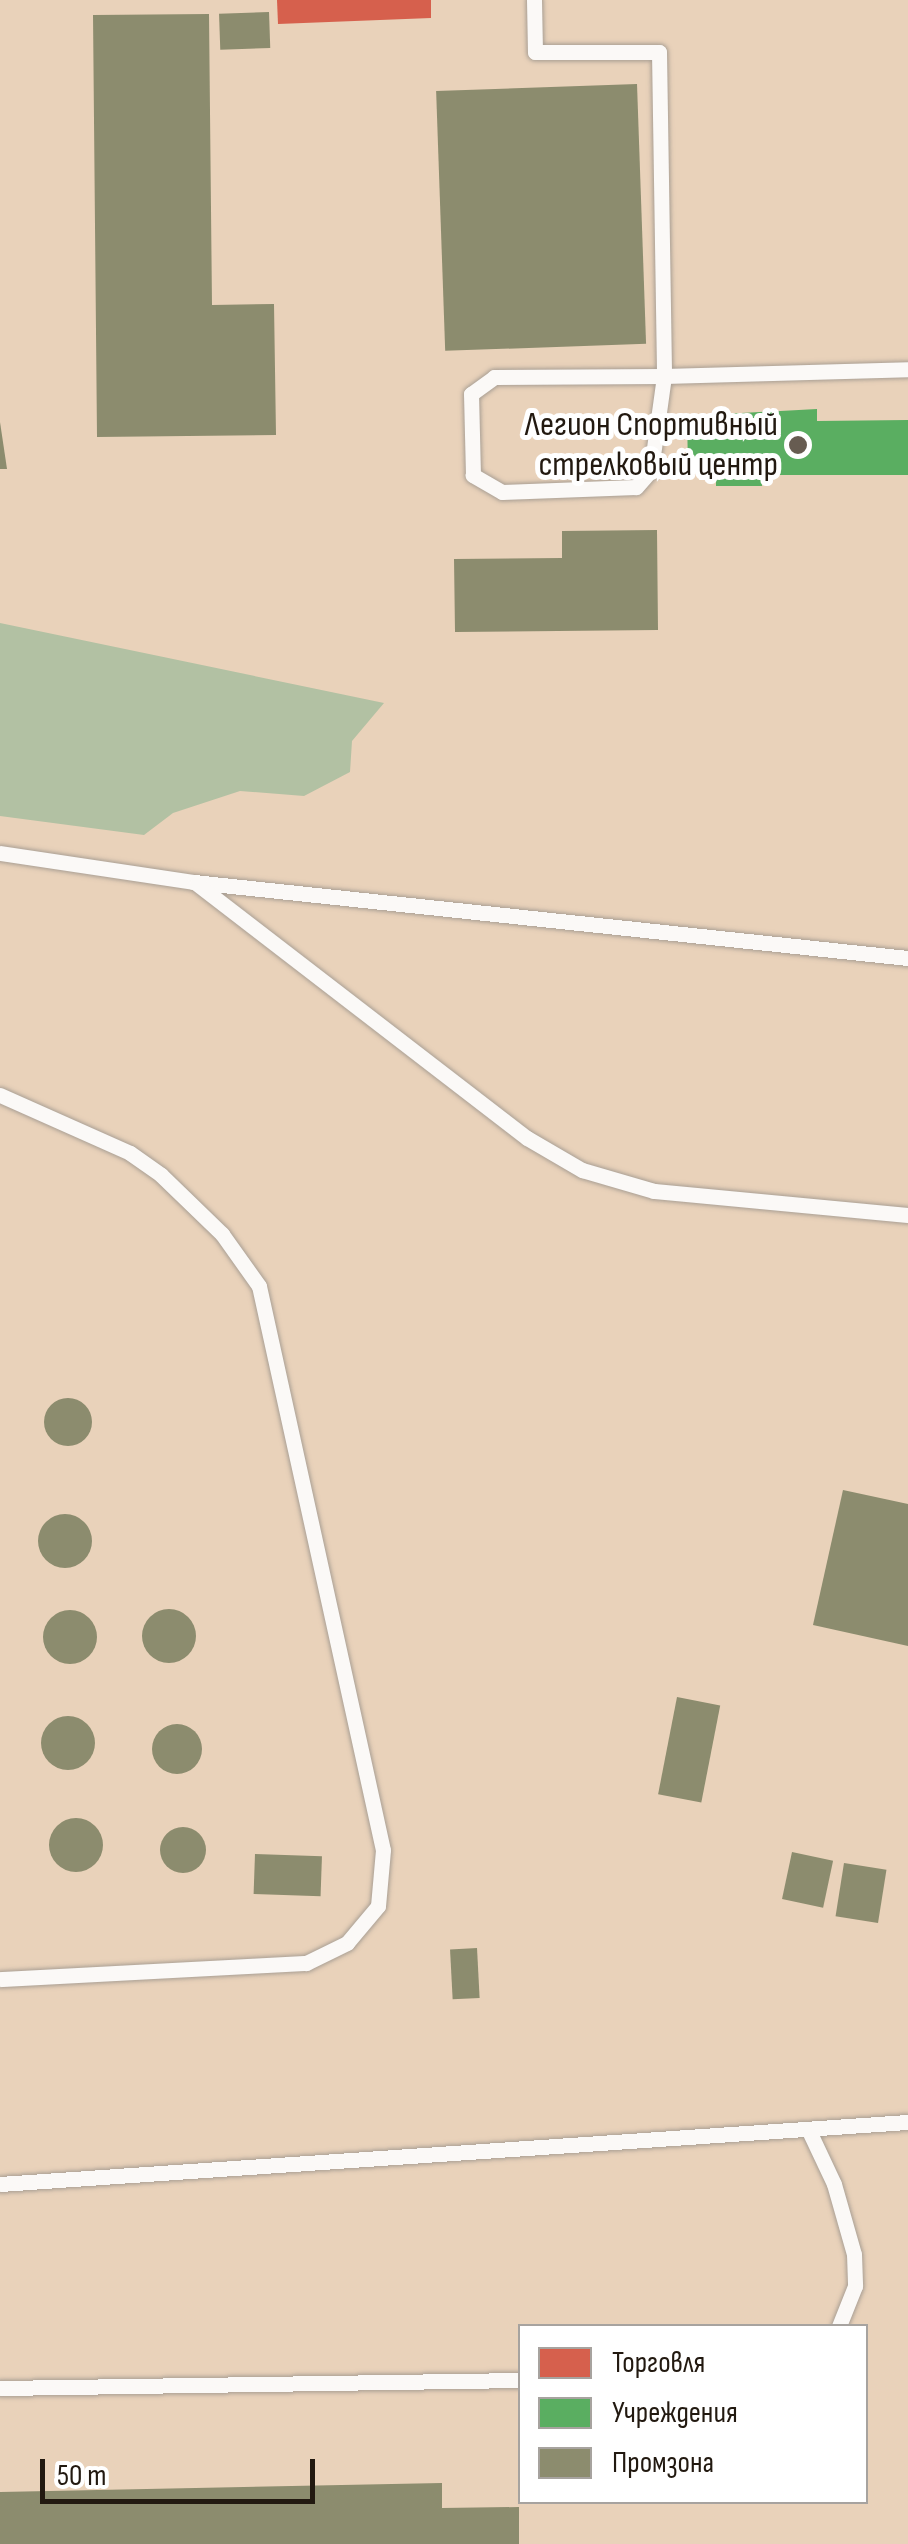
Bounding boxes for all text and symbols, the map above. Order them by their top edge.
place label: Легион Спортивный стрелковый центр [525,404,778,486]
marker: Легион Спортивный стрелковый центр [787,434,809,456]
legend [518,2324,868,2504]
text: Торговля [612,2345,705,2381]
text: Учреждения [612,2395,738,2431]
scale bar [45,2439,320,2501]
text: Промзона [612,2445,714,2481]
text: 50 m [57,2458,106,2494]

